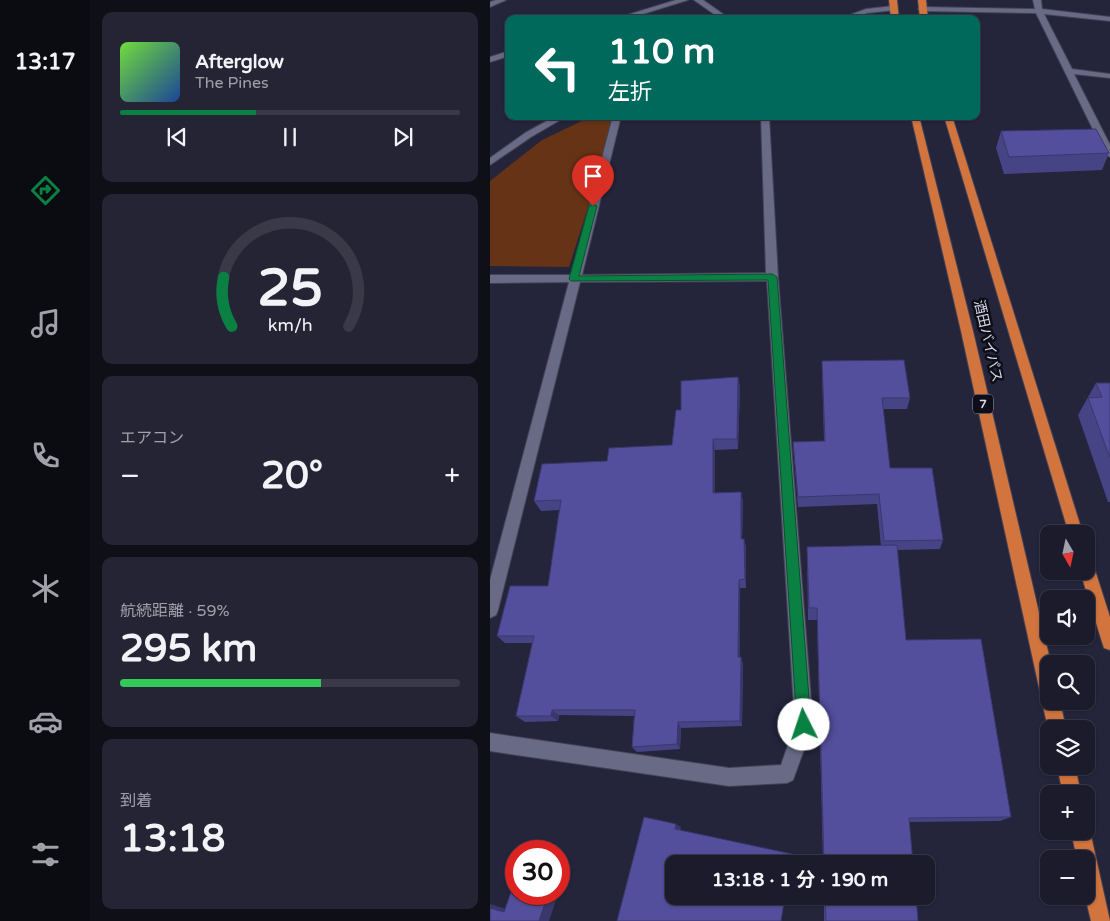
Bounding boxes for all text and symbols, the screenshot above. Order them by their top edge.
text: 110 m [608,31,715,73]
icon: left [525,35,590,100]
text: 13:17 [15,49,75,75]
text: Afterglow [195,51,284,73]
text: The Pines [195,73,269,93]
text: 左折 [608,79,652,105]
icon: previous [163,123,191,151]
icon: pause [276,123,304,151]
icon: next [389,123,417,151]
pin [572,155,614,206]
icon: arrive [579,162,607,190]
icon: directions [28,173,63,208]
text: 25 [257,257,323,320]
street label: 酒田バイパス [970,298,1006,384]
icon: music [28,306,63,341]
text: km/h [268,315,312,336]
road number: 7 [973,394,993,414]
text: エアコン [120,428,184,448]
icon: phone [28,438,63,473]
text: 20° [261,453,323,499]
text: − [120,459,140,493]
text: + [444,459,460,493]
north arrow [1040,525,1095,580]
map controls [1040,525,1095,905]
icon: climate [28,571,63,606]
button: sound [1040,590,1095,645]
text: 航続距離 · 59% [120,601,230,621]
text: 295 km [120,626,257,672]
button: search [1040,655,1095,710]
position arrow [777,698,829,750]
icon: car [28,704,63,739]
button: layers [1040,720,1095,775]
button: + [1040,785,1095,840]
text: 到着 [120,791,152,811]
text: 13:18 [120,816,225,862]
icon: filters [28,837,63,872]
speed limit sign: 30 [505,840,570,905]
button: − [1040,850,1095,905]
text: 13:18 · 1 分 · 190 m [712,869,888,891]

